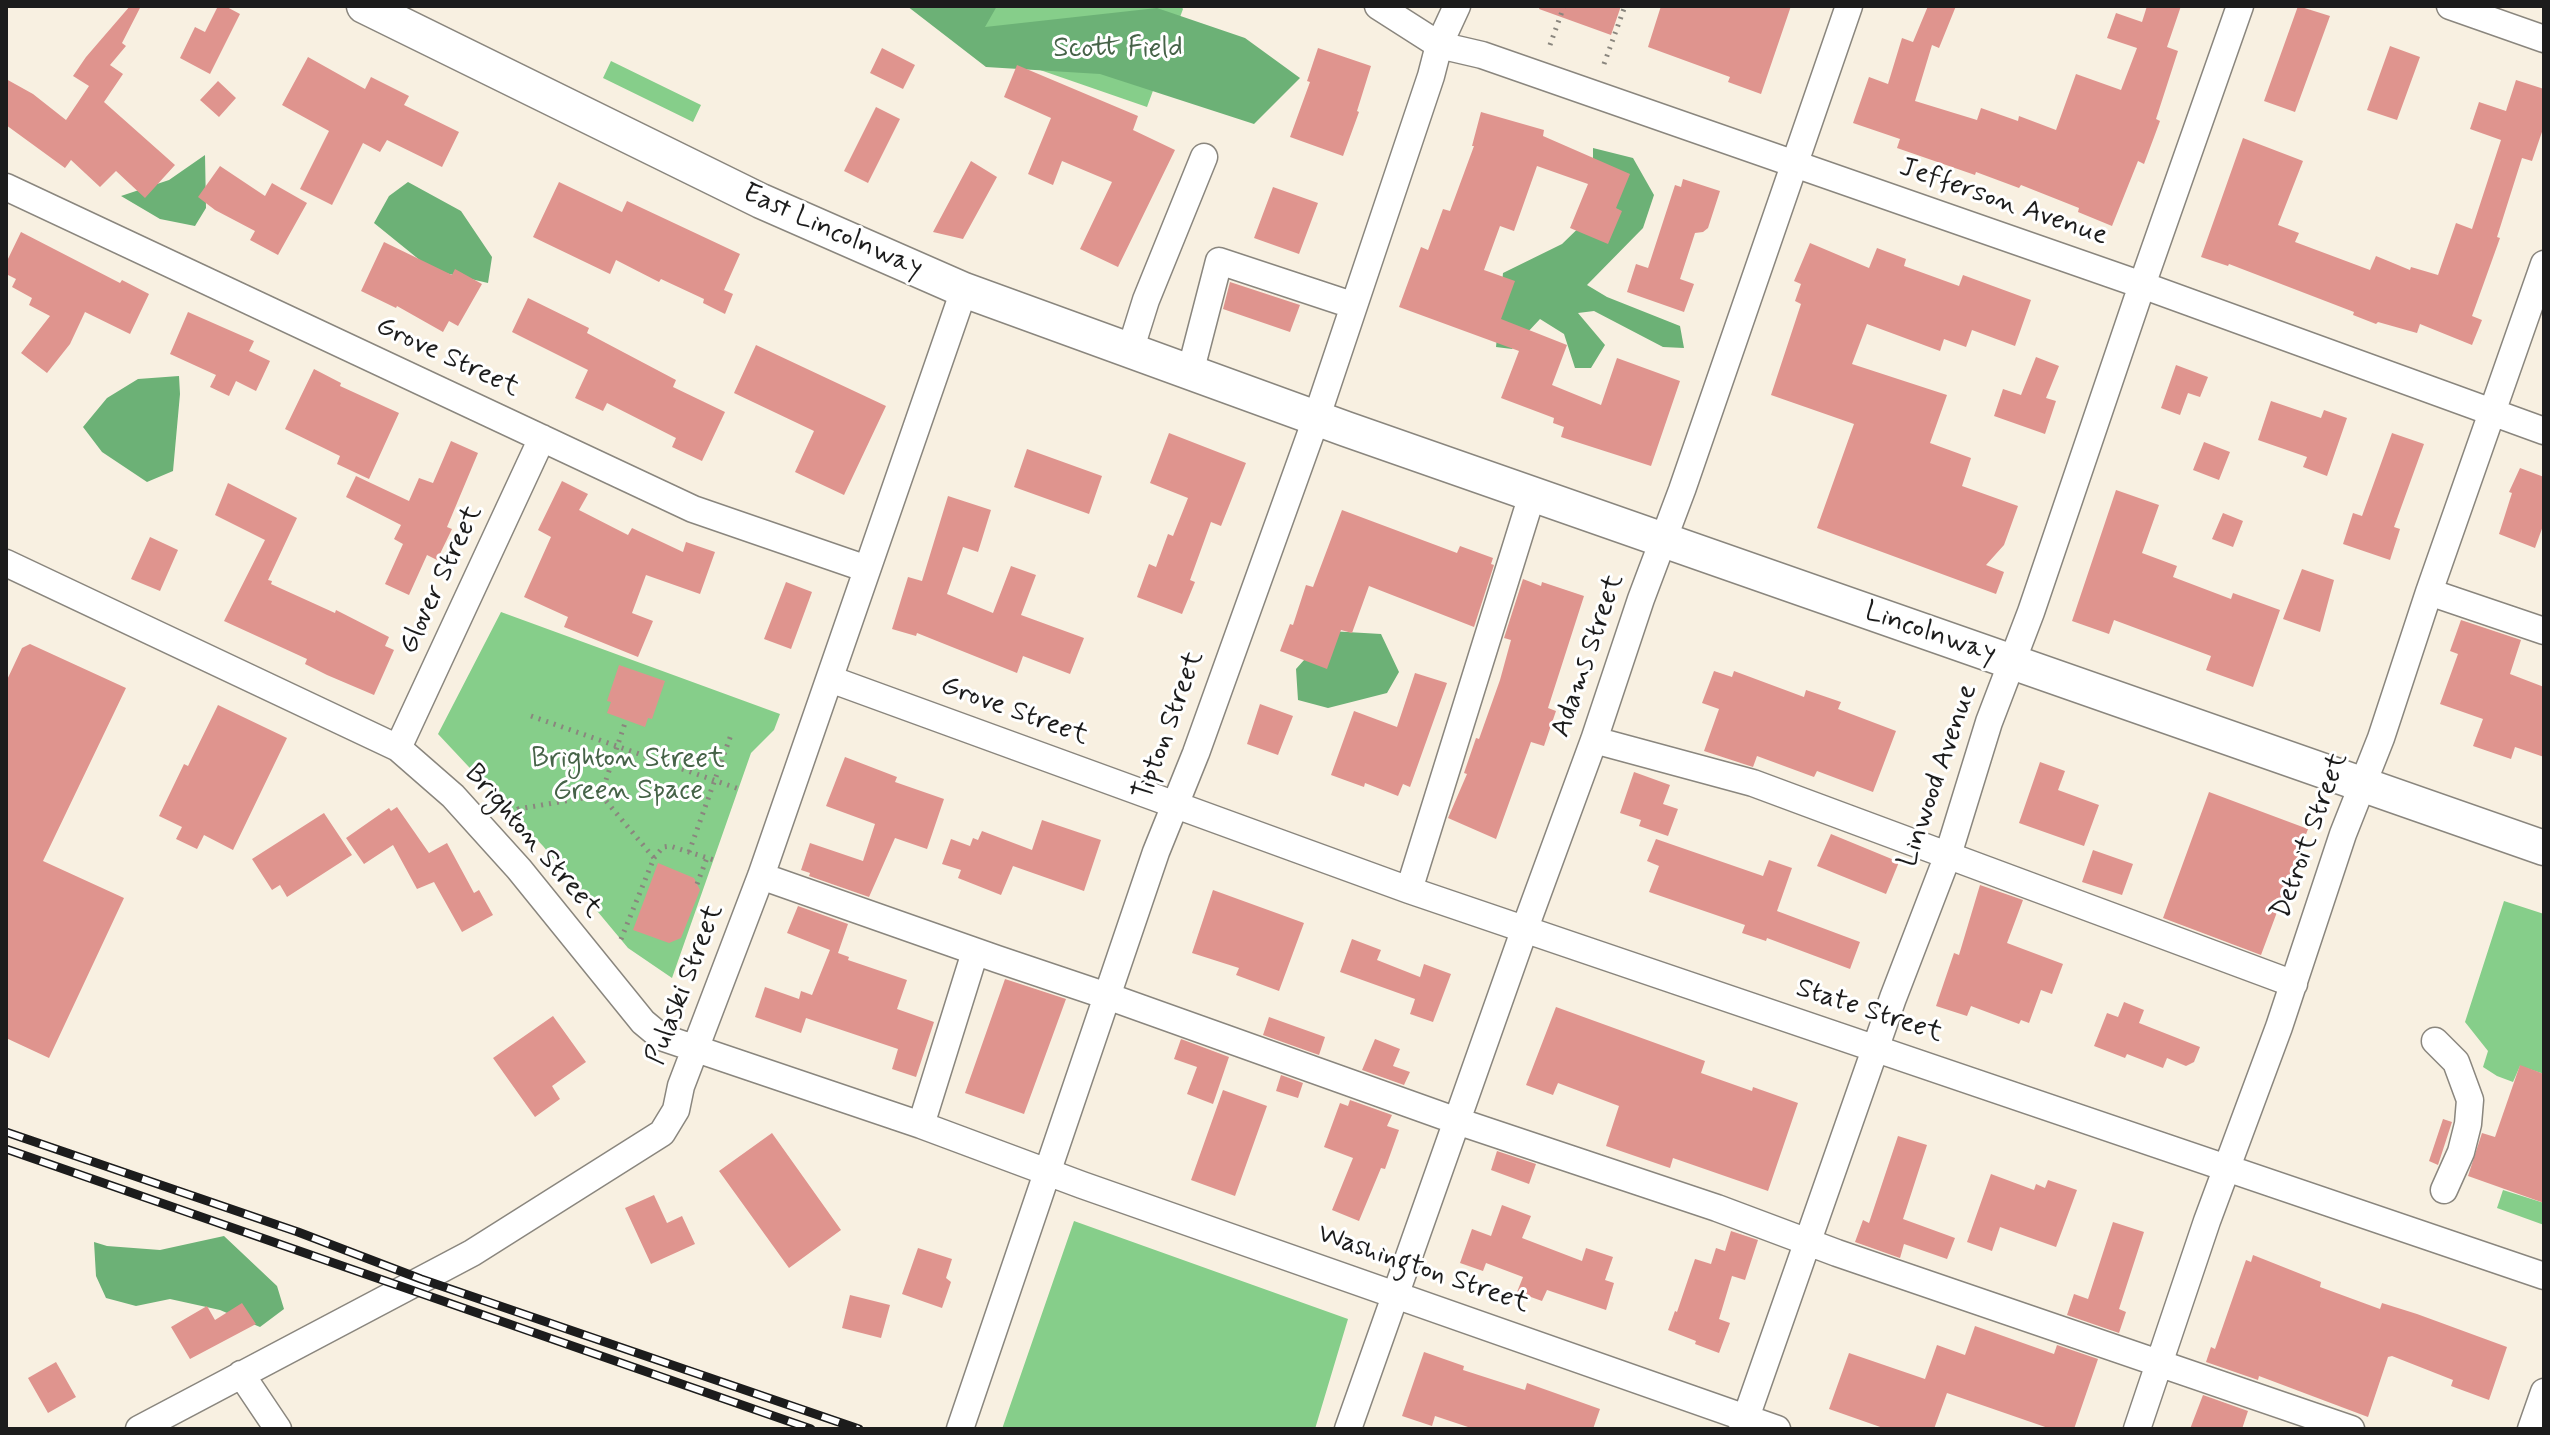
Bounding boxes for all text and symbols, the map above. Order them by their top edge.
park label: Scott Field [1053,33,1183,67]
street label: Jefferson Avenue [1894,152,2112,254]
street label: East Lincolnway [737,177,927,287]
street label: Grove Street [370,310,524,406]
street label: Glover Street [393,500,491,660]
street label: Adams Street [1545,570,1633,742]
street label: Lincolnway [1860,596,2000,672]
street label: Tipton Street [1127,647,1213,805]
street label: Grove Street [936,670,1092,754]
street label: Linwood Avenue [1892,680,1986,872]
park label: Brighton Street Green Space [531,743,725,809]
street label: Detroit Street [2265,748,2357,924]
street label: Brighton Street [456,758,608,926]
street label: Pulaski Street [640,900,732,1070]
street label: State Street [1791,972,1947,1052]
street label: Washington Street [1313,1218,1533,1322]

